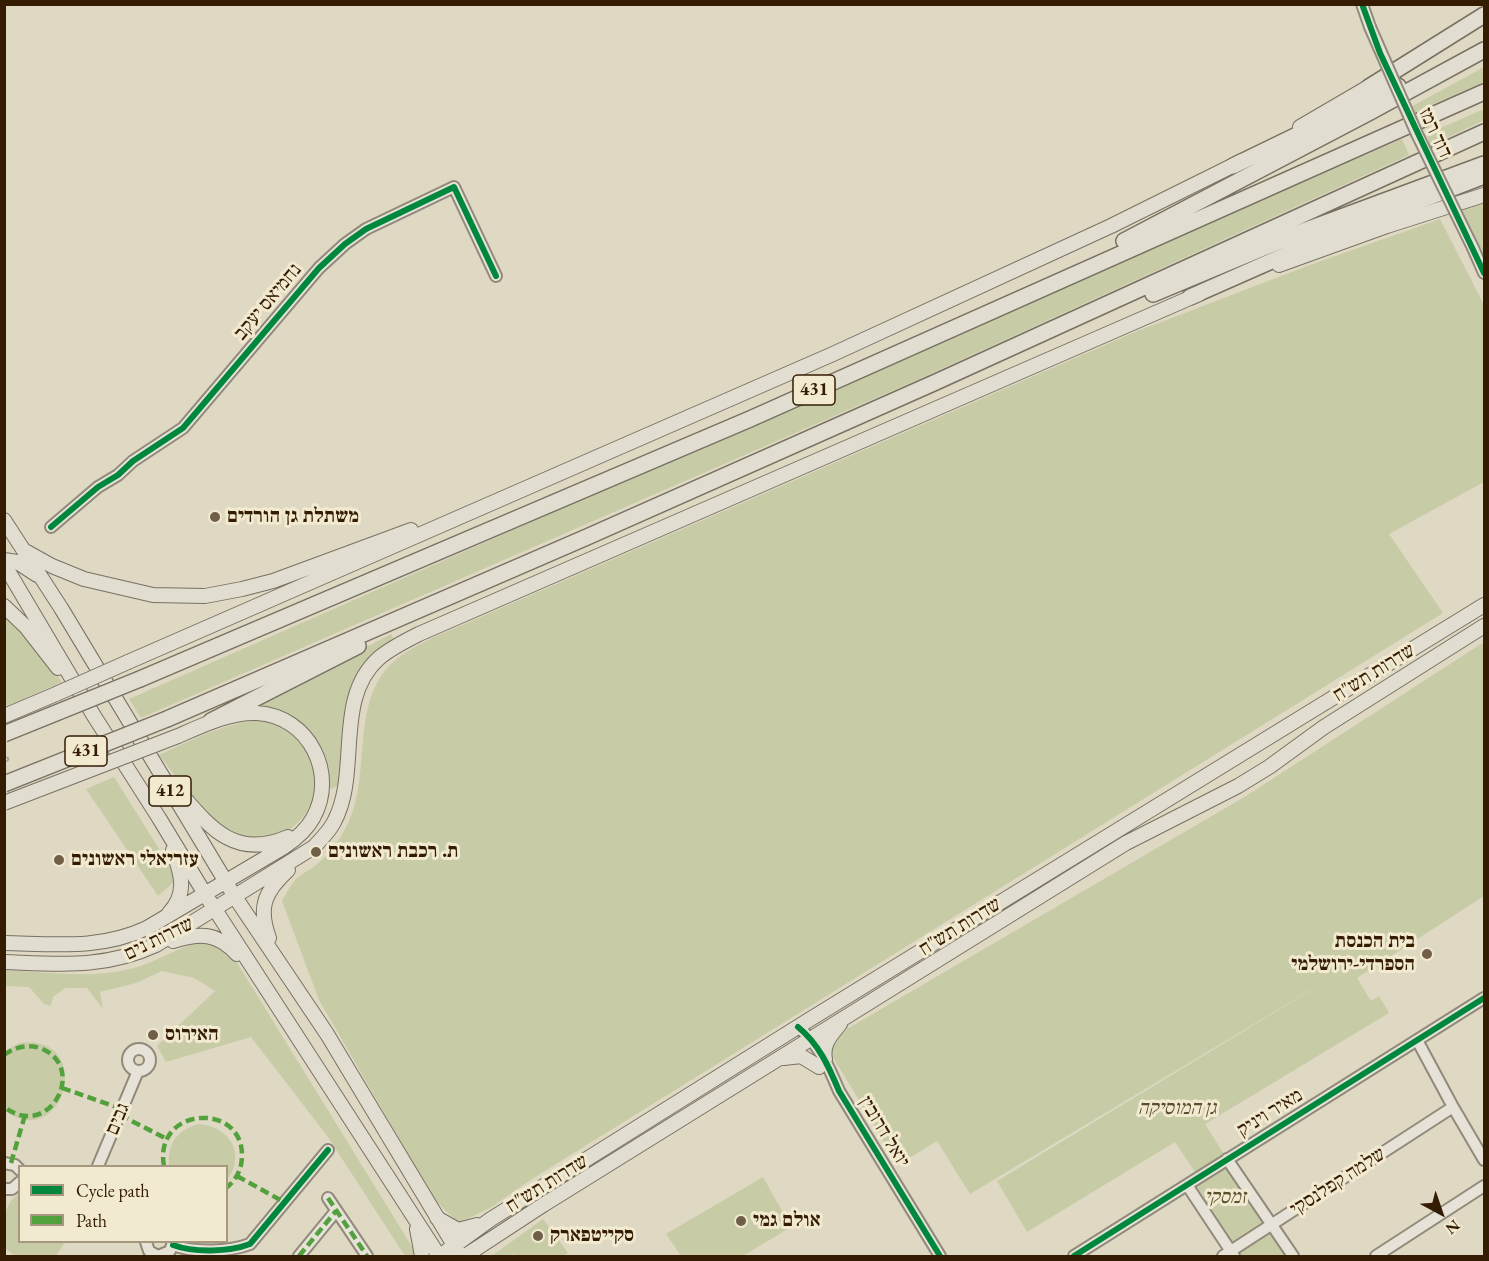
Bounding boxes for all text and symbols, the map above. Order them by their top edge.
street label: דוד רמז [1413,104,1457,162]
street label: נחמיאס יעקב [229,259,307,345]
road number: 431 [793,375,835,405]
place label: משתלת גן הורדים [227,505,359,529]
marker: משתלת גן הורדים [208,510,222,524]
street label: שדרות תש"ח [1328,638,1420,708]
road number: 431 [65,736,107,766]
road number: 412 [149,776,191,806]
place label: ת. רכבת ראשונים [328,840,458,864]
marker: ת. רכבת ראשונים [309,845,323,859]
place label: עזריאלי ראשונים [71,848,199,872]
marker: עזריאלי ראשונים [52,853,66,867]
street label: שדרות תש"ח [914,892,1006,962]
street label: שדרות נים [120,912,198,966]
place label: בית הכנסת הספרדי-ירושלמי [1291,930,1415,977]
marker: בית הכנסת הספרדי-ירושלמי [1420,947,1434,961]
place label: האירוס [165,1023,219,1047]
marker: האירוס [146,1028,160,1042]
street label: מאיר ויניק [1233,1083,1307,1143]
street label: יואל דרובין [853,1092,915,1172]
park label: גן המוסיקה [1138,1097,1216,1121]
street label: גבים [101,1099,135,1139]
street label: שלמה קפלנסקי [1286,1142,1390,1222]
street label: שדרות תש"ח [501,1149,593,1219]
legend [18,1165,228,1243]
text: Cycle path [76,1179,150,1202]
north arrow [1411,1183,1471,1243]
park label: זמסקי [1204,1186,1246,1210]
text: Path [76,1209,107,1232]
place label: אולם גמי [753,1209,821,1233]
marker: אולם גמי [734,1214,748,1228]
text: N [1441,1215,1465,1239]
place label: סקייטפארק [550,1224,634,1248]
marker: סקייטפארק [531,1229,545,1243]

